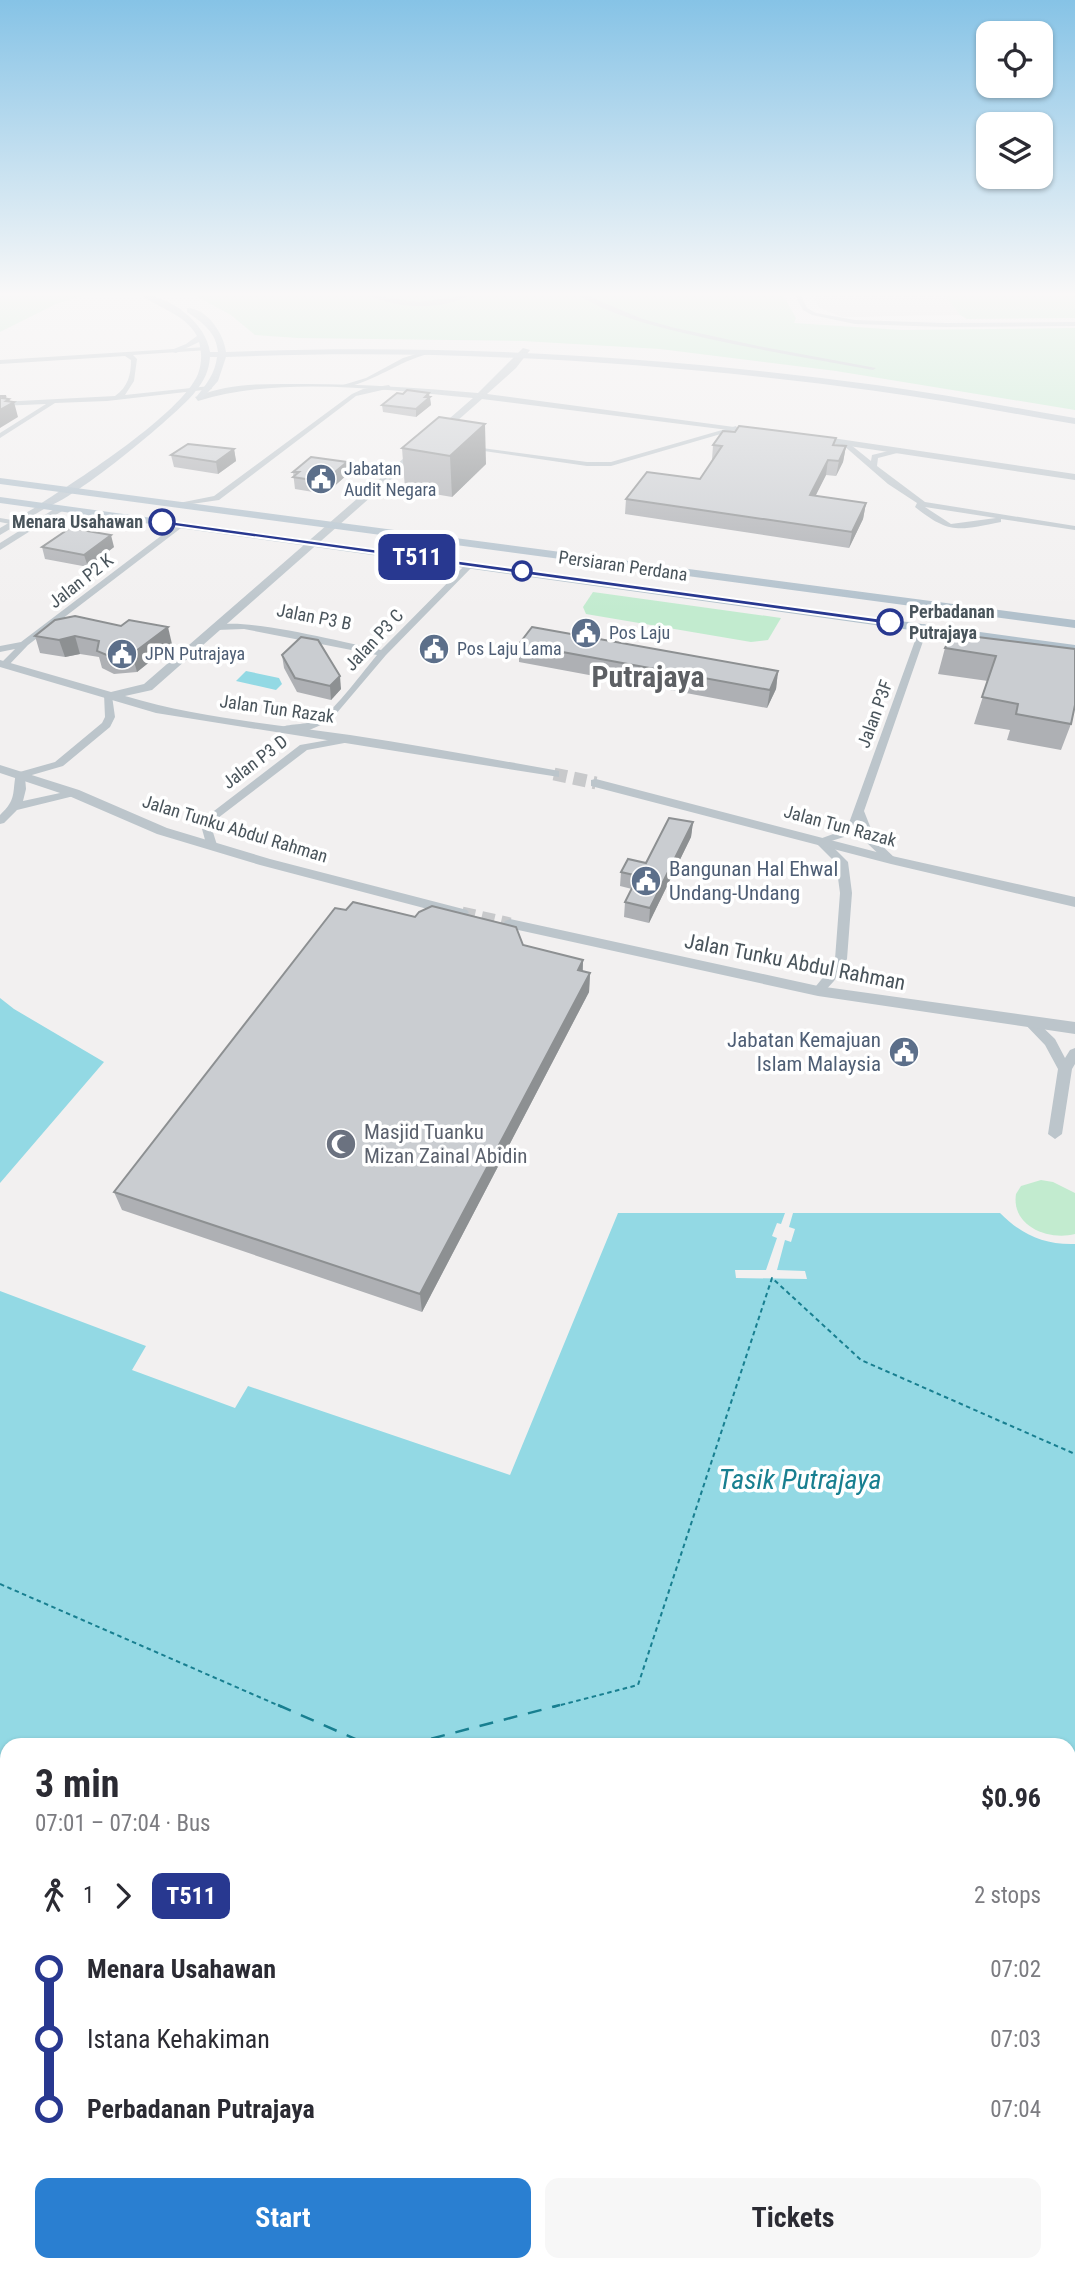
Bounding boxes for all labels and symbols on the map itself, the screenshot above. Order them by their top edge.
place label: Jabatan Audit Negara [344,458,436,500]
public building icon: Jabatan Audit Negara [304,462,338,496]
marker: Menara Usahawan [149,509,175,535]
place label: Menara Usahawan [12,511,143,532]
line badge: T511 [368,534,466,580]
street label: Persiaran Perdana [557,546,689,585]
street label: Jalan P2 K [44,549,117,612]
unlabelled marker [512,561,532,581]
street label: Jalan P3 B [275,599,353,634]
place label: Perbadanan Putrajaya [909,601,995,643]
street label: Jalan P3 C [340,605,407,675]
marker: Perbadanan Putrajaya [877,609,903,635]
public building icon: Pos Laju [569,616,603,650]
place label: Pos Laju [609,622,670,643]
public building icon: Pos Laju Lama [417,632,451,666]
public building icon: JPN Putrajaya [105,637,139,671]
place label: Pos Laju Lama [457,638,562,659]
place label: JPN Putrajaya [145,643,245,664]
district label: Putrajaya [591,659,705,694]
street label: Jalan P3F [853,677,897,751]
street label: Jalan Tun Razak [218,690,336,727]
street label: Jalan P3 D [218,730,291,793]
street label: Jalan Tunku Abdul Rahman [140,790,330,867]
street label: Jalan Tun Razak [782,800,899,851]
place label: Bangunan Hal Ehwal Undang-Undang [669,857,838,905]
public building icon: Bangunan Hal Ehwal Undang-Undang [629,864,663,898]
street label: Jalan Tunku Abdul Rahman [683,929,907,995]
place label: Jabatan Kemajuan Islam Malaysia [727,1028,881,1076]
public building icon: Jabatan Kemajuan Islam Malaysia [887,1035,921,1069]
place label: Masjid Tuanku Mizan Zainal Abidin [364,1120,527,1168]
mosque icon: Masjid Tuanku Mizan Zainal Abidin [324,1127,358,1161]
water label: Tasik Putrajaya [719,1463,881,1496]

